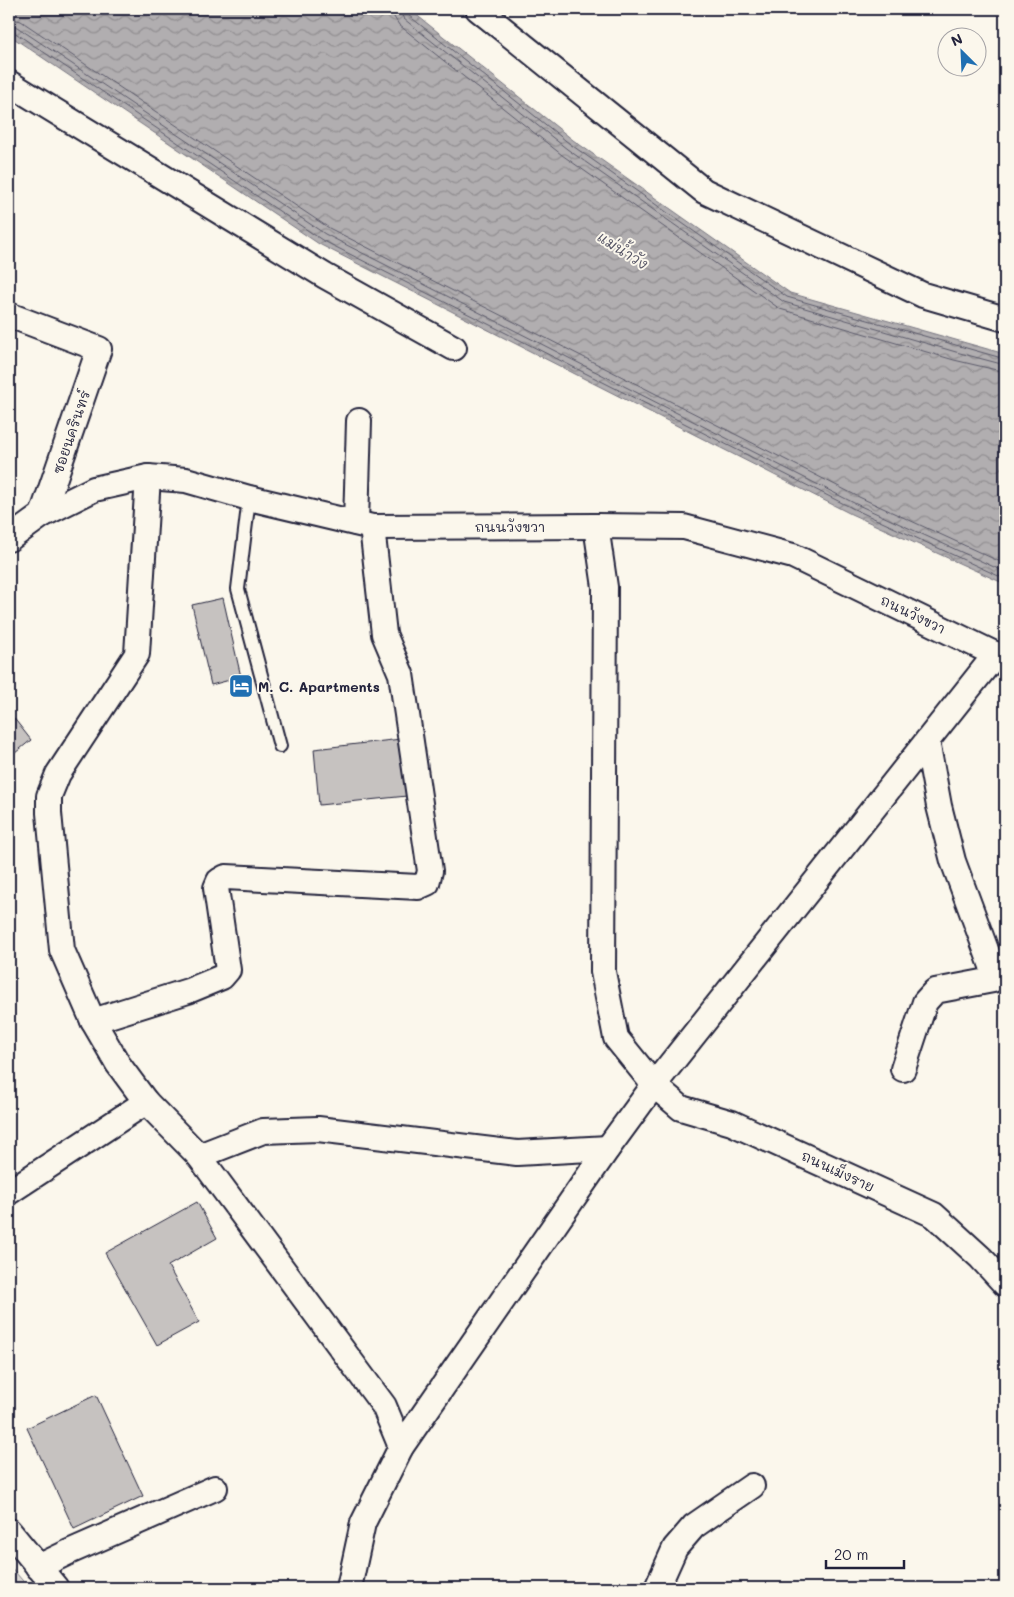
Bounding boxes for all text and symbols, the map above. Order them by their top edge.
north arrow [936,28,986,78]
text: N [948,29,965,51]
water label: แม่น้ำวัง [594,225,653,274]
street label: ซอยนครินทร์ [48,387,94,477]
street label: ถนนวังขวา [475,517,545,536]
street label: ถนนวังขวา [877,590,949,638]
hotel icon: M. C. Apartments [228,673,254,699]
place label: M. C. Apartments [258,677,380,696]
street label: ถนนเม็งราย [798,1146,878,1196]
scale bar [826,1537,904,1569]
text: 20 m [834,1544,868,1564]

